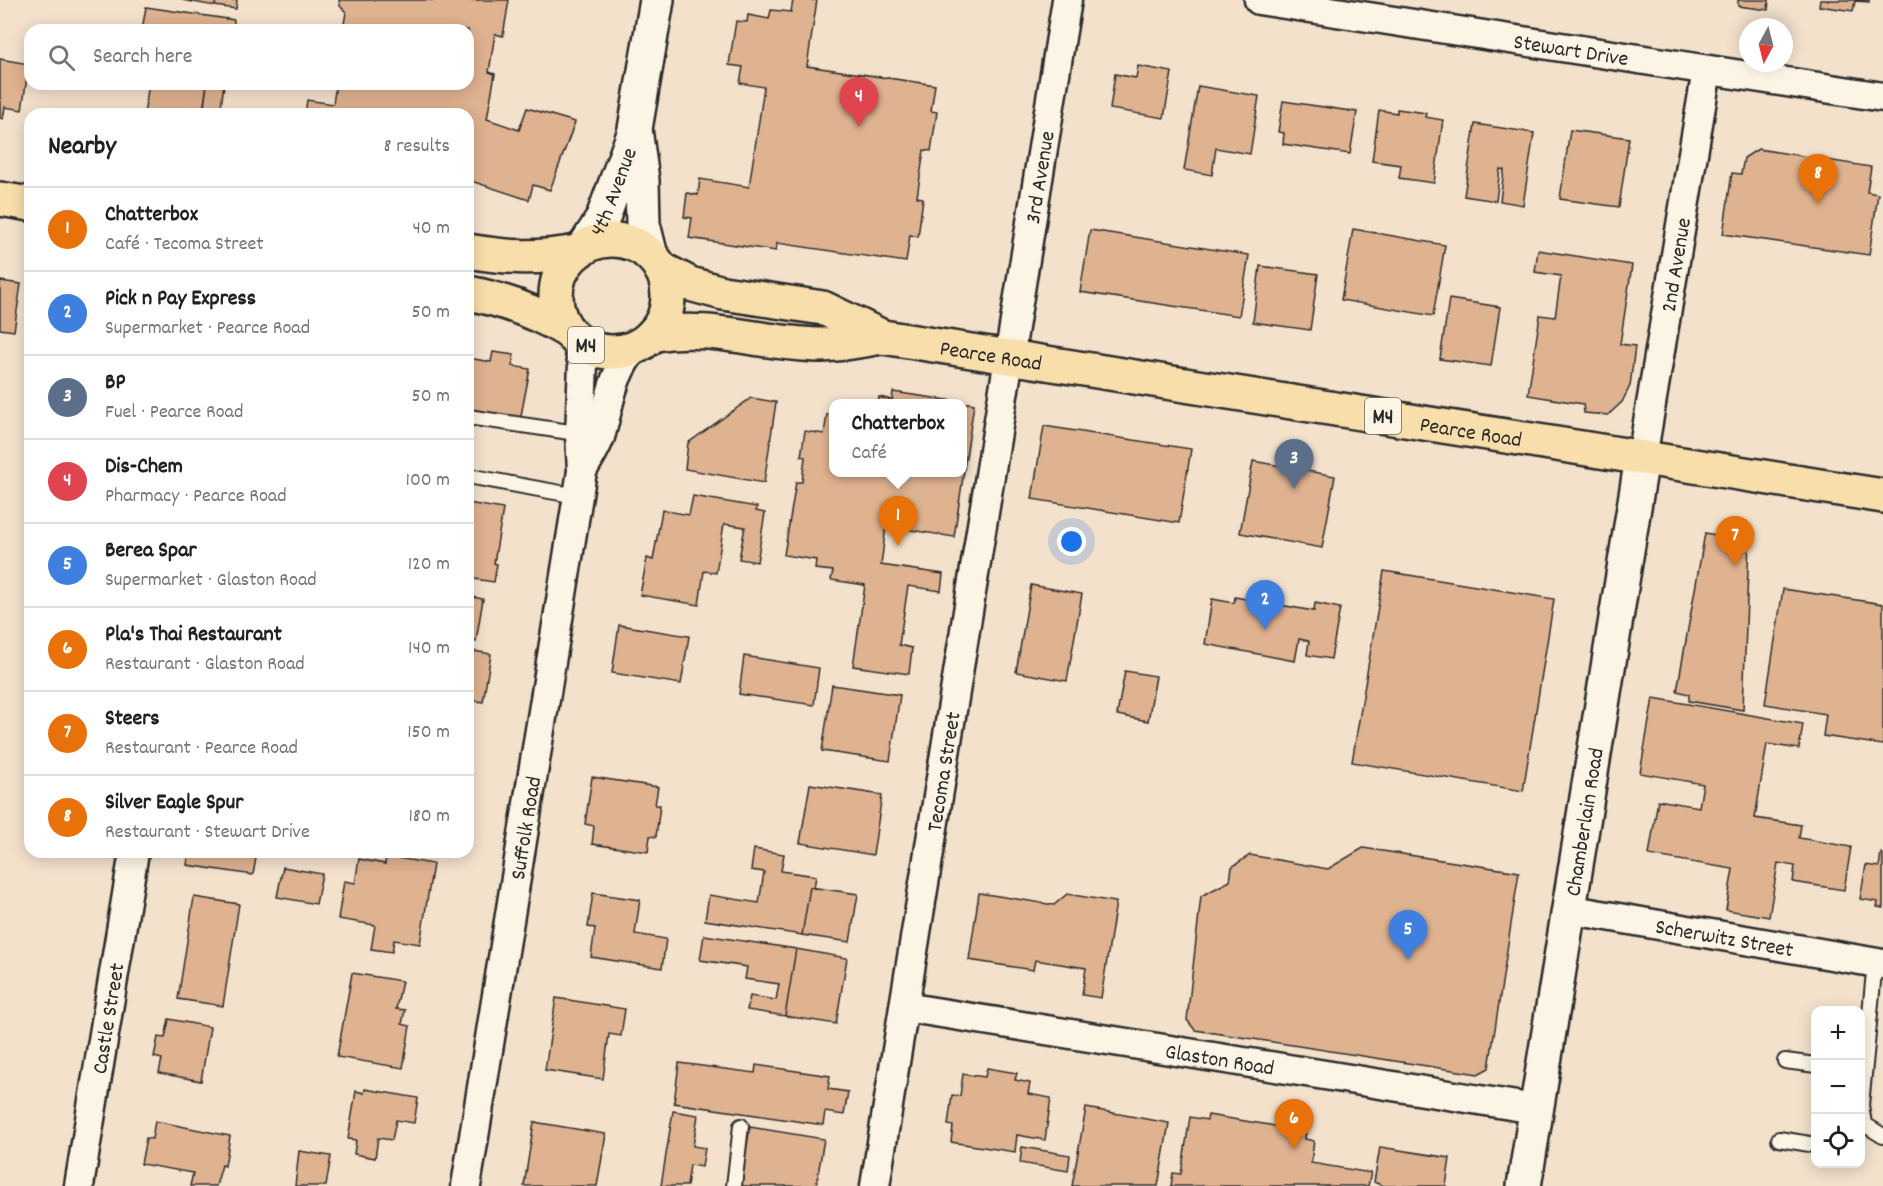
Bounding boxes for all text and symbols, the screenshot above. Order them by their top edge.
north arrow [1739,18,1793,72]
search box [24,24,474,90]
street label: Stewart Drive [1511,28,1630,76]
icon: search [45,41,78,74]
text: Search here [93,42,192,73]
pin: 4 [840,78,878,127]
text: Nearby [48,129,116,166]
street label: 3rd Avenue [1019,129,1065,226]
text: 8 results [384,133,450,161]
street label: 4th Avenue [583,144,647,243]
pin: 8 [1798,154,1838,204]
text: Chatterbox [105,200,198,231]
text: 1 [65,215,70,243]
text: 40 m [412,215,450,243]
street label: 2nd Avenue [1655,216,1701,315]
text: Café · Tecoma Street [105,231,264,259]
text: Pick n Pay Express [105,284,256,315]
text: 2 [63,299,72,327]
text: 50 m [412,299,450,327]
text: Supermarket · Pearce Road [105,315,310,343]
road number: M4 [568,327,604,363]
street label: Pearce Road [937,334,1044,381]
text: BP [105,368,125,399]
text: 3 [63,383,72,411]
text: 50 m [412,383,450,411]
road number: M4 [1365,398,1401,434]
text: Fuel · Pearce Road [105,399,243,427]
popup [829,399,967,477]
text: Chatterbox [852,409,944,440]
street label: Pearce Road [1417,411,1524,457]
text: Café [852,440,887,468]
pin: 3 [1274,440,1314,489]
text: Dis-Chem [105,452,183,483]
text: 4 [63,467,72,495]
text: 100 m [406,467,450,495]
text: Pharmacy · Pearce Road [105,483,287,511]
pin: 1 [878,496,918,546]
pin: 7 [1716,516,1754,566]
your location [1057,527,1086,556]
text: Berea Spar [105,536,197,567]
text: 5 [63,551,72,579]
text: 120 m [408,551,450,579]
text: Supermarket · Glaston Road [105,567,317,595]
pin: 2 [1246,580,1284,630]
text: Pla's Thai Restaurant [105,620,282,651]
text: 6 [63,635,72,663]
text: 140 m [408,635,450,663]
text: Restaurant · Glaston Road [105,651,305,679]
text: Steers [105,704,160,735]
street label: Tecoma Street [921,710,971,834]
text: 7 [64,719,71,747]
text: 150 m [407,719,450,747]
text: Restaurant · Pearce Road [105,735,298,763]
street label: Chamberlain Road [1559,746,1614,899]
street label: Suffolk Road [504,774,551,882]
text: Silver Eagle Spur [105,788,243,819]
text: 8 [63,803,72,831]
text: 180 m [408,803,450,831]
text: Restaurant · Stewart Drive [105,819,310,847]
pin: 5 [1388,910,1428,960]
street label: Scherwitz Street [1653,913,1796,967]
street label: Castle Street [86,961,134,1077]
map controls [1811,1006,1865,1168]
button: + [1811,1006,1865,1060]
street label: Glaston Road [1162,1037,1276,1086]
button: − [1811,1060,1865,1114]
pin: 6 [1274,1100,1314,1149]
button: locate [1811,1114,1865,1168]

